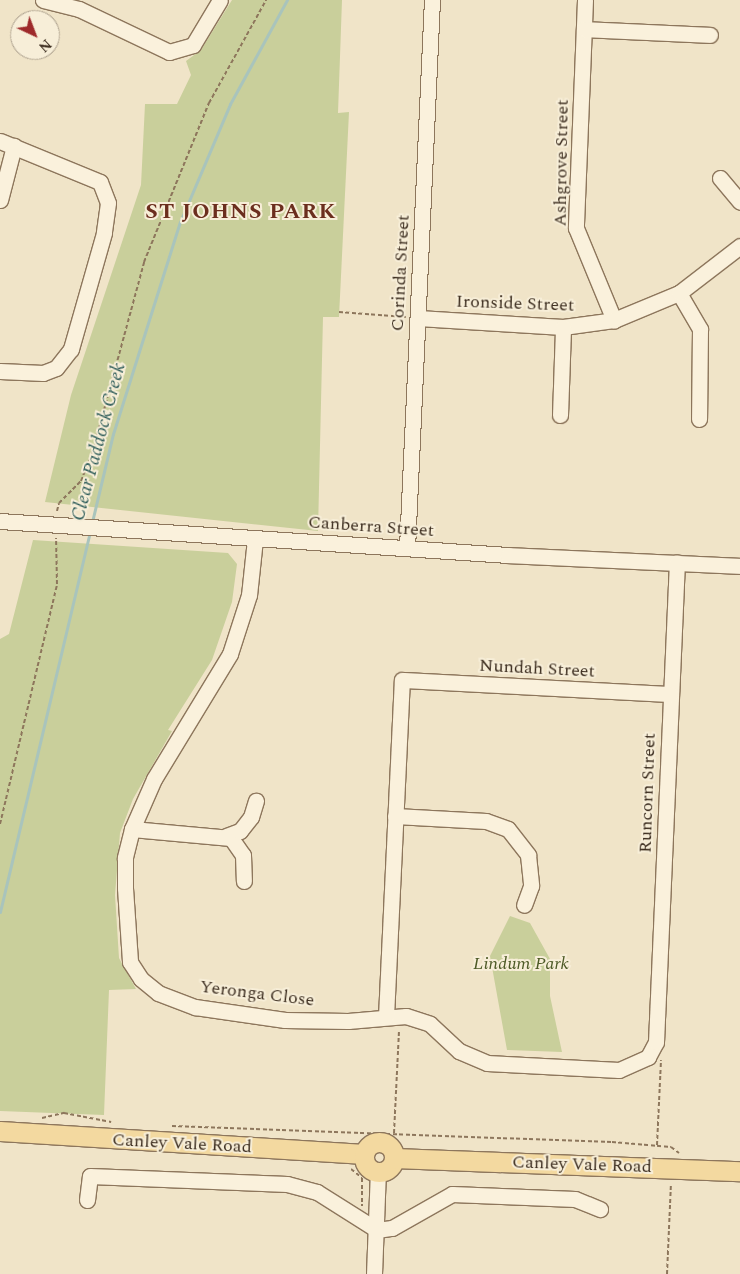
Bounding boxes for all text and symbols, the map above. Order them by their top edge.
north arrow [10,10,60,60]
text: N [34,34,56,57]
street label: Ashgrove Street [550,99,574,227]
district label: ST JOHNS PARK [144,199,338,225]
street label: Corinda Street [387,214,415,332]
street label: Ironside Street [456,291,574,317]
water label: Clear Paddock Creek [67,361,131,523]
street label: Canberra Street [307,512,435,542]
street label: Nundah Street [479,655,595,683]
street label: Runcorn Street [635,733,661,853]
park label: Lindum Park [473,953,569,975]
street label: Yeronga Close [199,976,315,1012]
street label: Canley Vale Road [112,1130,252,1158]
street label: Canley Vale Road [512,1152,652,1178]

